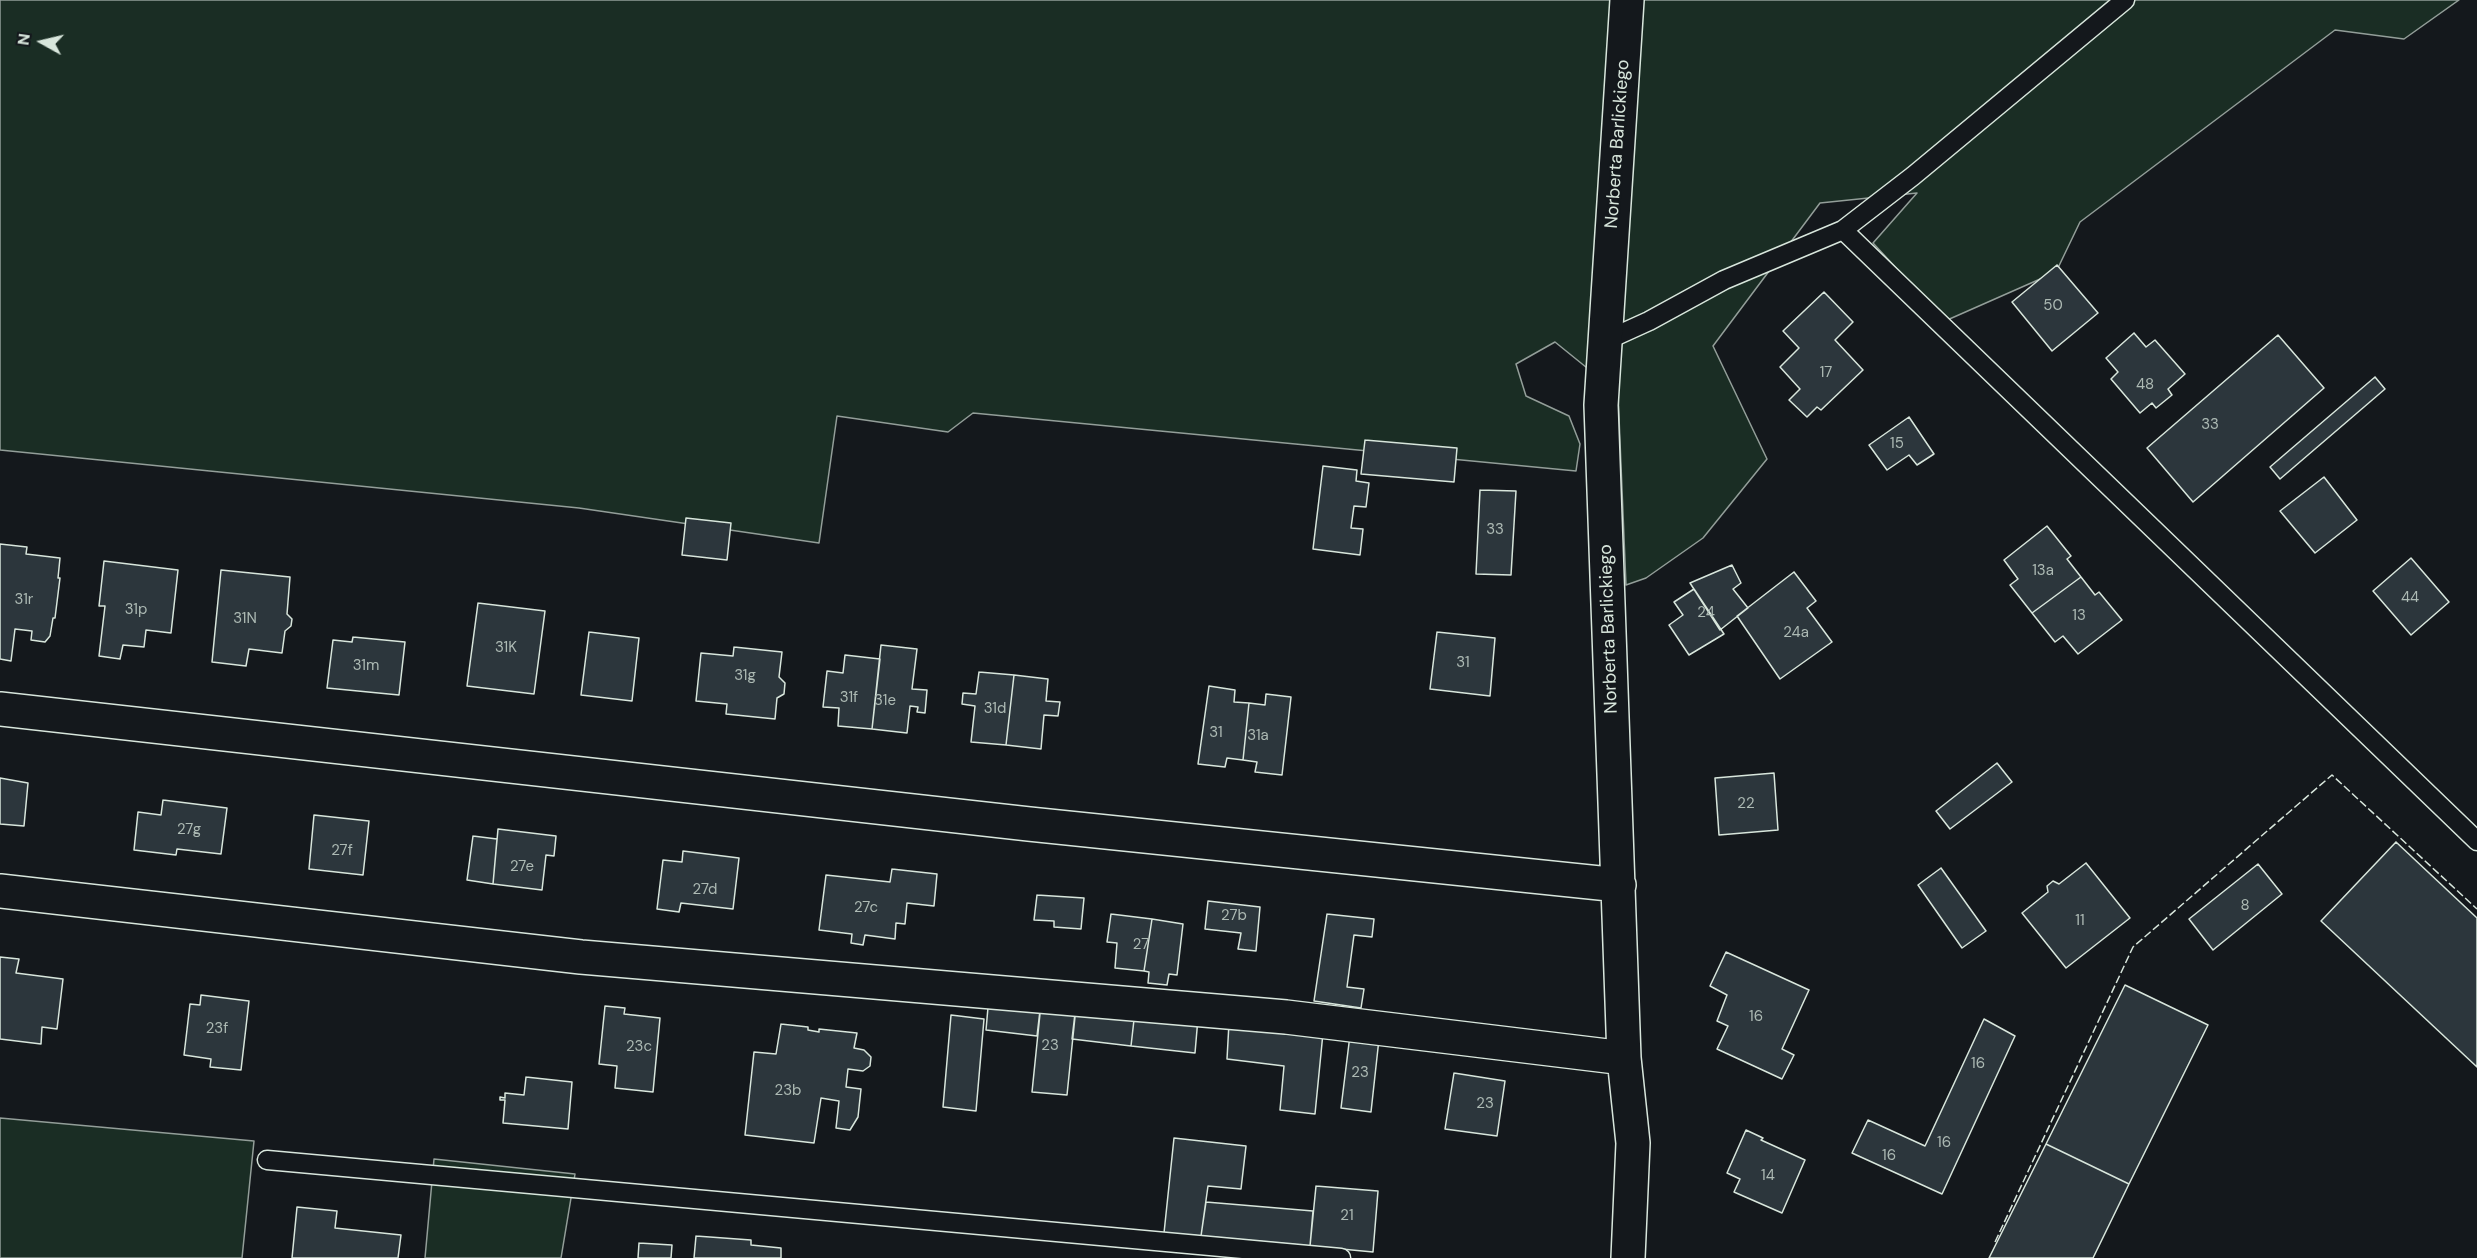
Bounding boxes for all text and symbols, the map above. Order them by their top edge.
north arrow [12,12,72,72]
text: N [12,32,35,47]
street label: Norberta Barlickiego [1601,59,1635,229]
house number: 50 [2043,297,2063,315]
house number: 17 [1820,364,1832,382]
house number: 48 [2136,376,2154,394]
house number: 33 [2201,416,2219,434]
house number: 15 [1890,435,1904,453]
house number: 33 [1486,521,1504,539]
street label: Norberta Barlickiego [1595,544,1623,714]
house number: 13a [2032,562,2054,580]
house number: 44 [2401,589,2419,607]
house number: 31r [15,591,33,609]
house number: 31p [125,601,147,619]
house number: 24 [1697,604,1715,622]
house number: 13 [2072,607,2086,625]
house number: 31N [233,610,257,628]
house number: 24a [1783,624,1809,642]
house number: 31K [495,639,517,657]
house number: 31 [1456,654,1470,672]
house number: 31m [353,657,379,675]
house number: 31g [734,667,756,685]
house number: 31f [840,689,858,707]
house number: 31e [874,692,896,710]
house number: 31d [984,700,1006,718]
house number: 31 [1209,724,1223,742]
house number: 31a [1247,727,1269,745]
house number: 22 [1737,795,1755,813]
house number: 27g [177,821,201,839]
house number: 27f [331,842,353,860]
house number: 27e [510,858,534,876]
house number: 27d [693,881,717,899]
house number: 8 [2240,897,2250,915]
house number: 27c [854,899,878,917]
house number: 27b [1221,907,1247,925]
house number: 11 [2075,912,2085,930]
house number: 27 [1133,936,1149,954]
house number: 16 [1749,1008,1763,1026]
house number: 23f [206,1020,228,1038]
house number: 23 [1041,1037,1059,1055]
house number: 23c [626,1038,652,1056]
house number: 16 [1971,1055,1985,1073]
house number: 23 [1351,1064,1369,1082]
house number: 23b [775,1082,801,1100]
house number: 23 [1476,1095,1494,1113]
house number: 16 [1937,1134,1951,1152]
house number: 16 [1882,1147,1896,1165]
house number: 14 [1761,1167,1775,1185]
house number: 21 [1340,1207,1354,1225]

